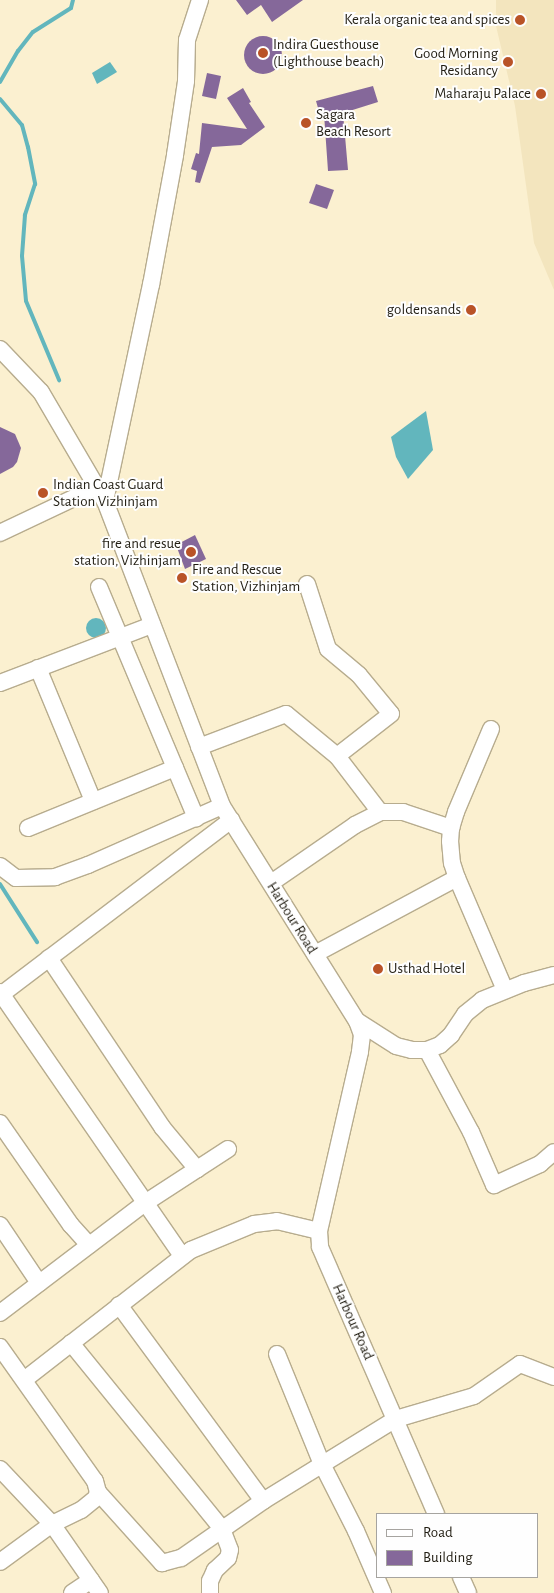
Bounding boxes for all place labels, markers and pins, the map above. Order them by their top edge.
place label: Kerala organic tea and spices [344,11,510,29]
marker: Kerala organic tea and spices [514,14,526,26]
place label: Indira Guesthouse (Lighthouse beach) [273,35,385,70]
place label: Good Morning Residancy [414,44,498,79]
marker: Indira Guesthouse (Lighthouse beach) [257,47,269,59]
marker: Good Morning Residancy [502,56,514,68]
place label: Maharaju Palace [434,85,531,103]
marker: Maharaju Palace [535,88,547,100]
place label: Sagara Beach Resort [316,105,391,140]
marker: Sagara Beach Resort [300,117,312,129]
place label: goldensands [387,301,461,319]
marker: goldensands [465,304,477,316]
place label: Indian Coast Guard Station Vizhinjam [53,475,163,510]
marker: Indian Coast Guard Station Vizhinjam [37,487,49,499]
place label: fire and resue station, Vizhinjam [74,534,181,569]
marker: fire and resue station, Vizhinjam [185,546,197,558]
place label: Fire and Rescue Station, Vizhinjam [192,560,300,595]
marker: Fire and Rescue Station, Vizhinjam [176,572,188,584]
place label: Usthad Hotel [388,960,465,978]
marker: Usthad Hotel [372,963,384,975]

